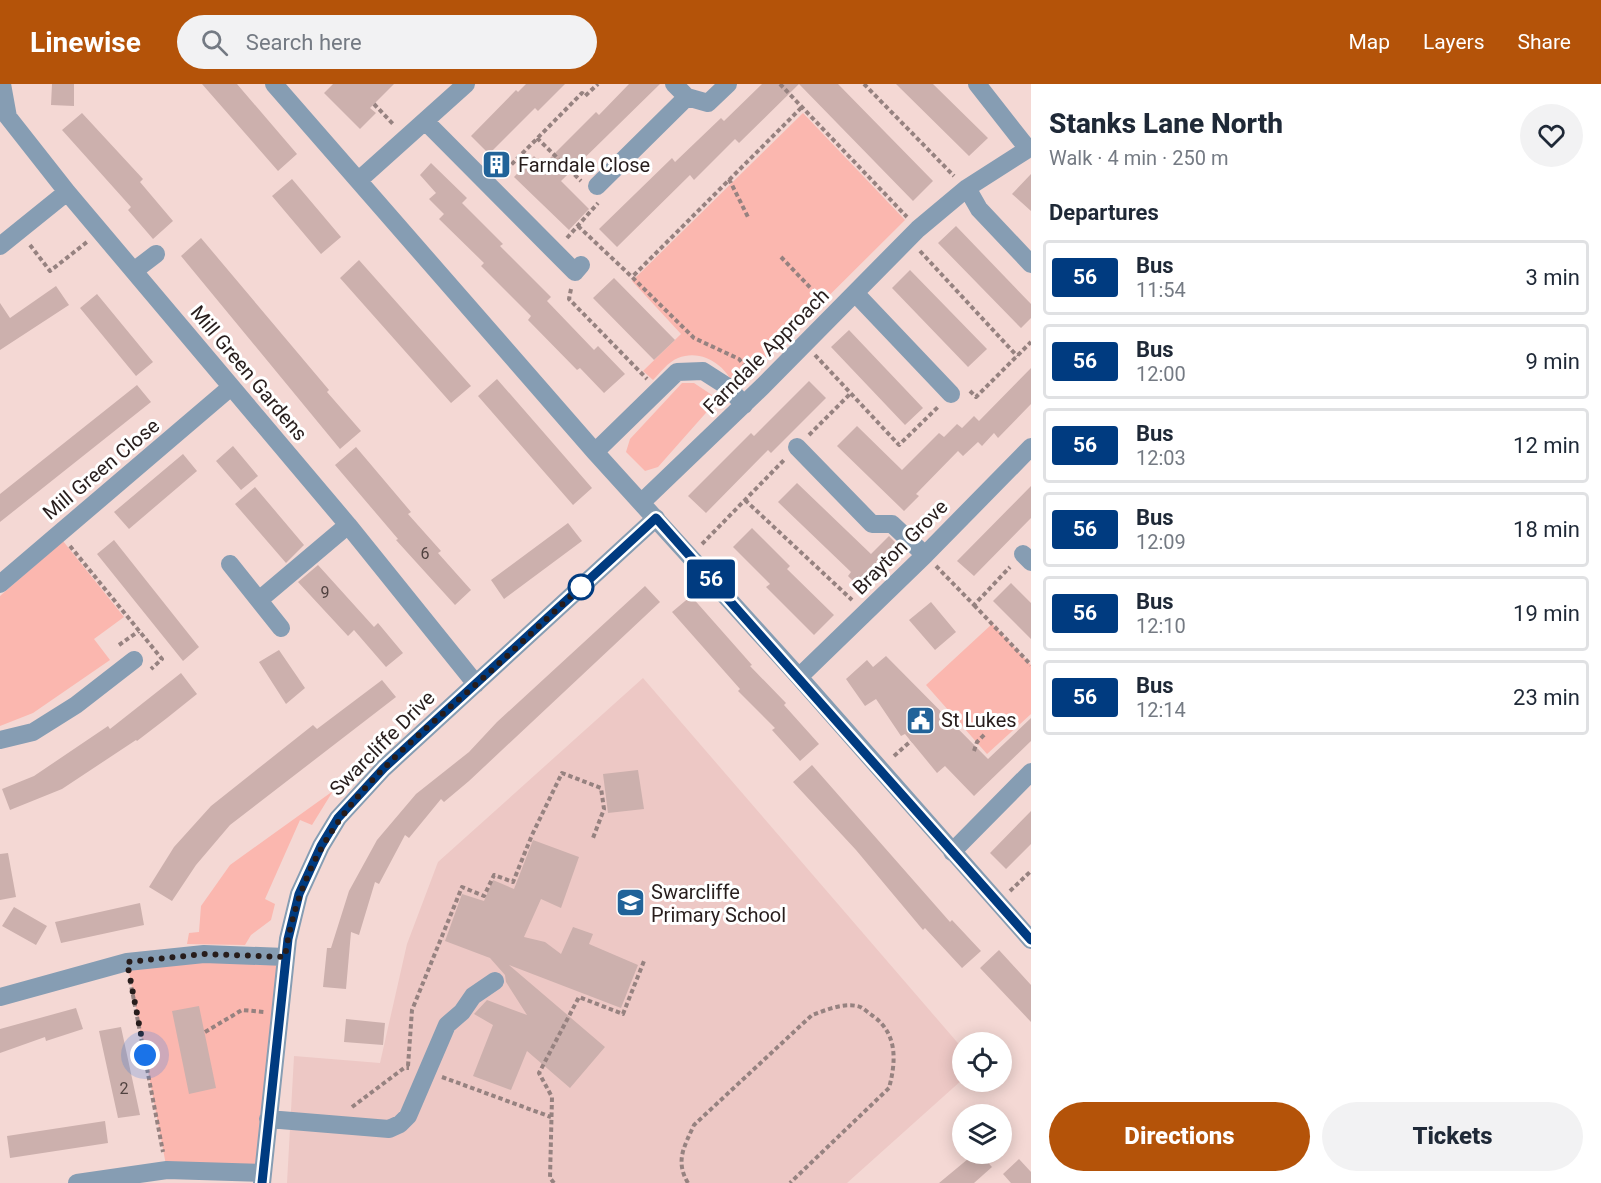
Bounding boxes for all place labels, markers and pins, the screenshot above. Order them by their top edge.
building icon: Farndale Close [481,149,513,181]
place label: Farndale Close [518,153,650,177]
unlabelled marker [568,574,594,600]
public building icon: St Lukes [904,704,936,736]
place label: St Lukes [941,708,1017,732]
place label: Swarcliffe Primary School [651,880,786,927]
school or university icon: Swarcliffe Primary School [614,887,646,919]

